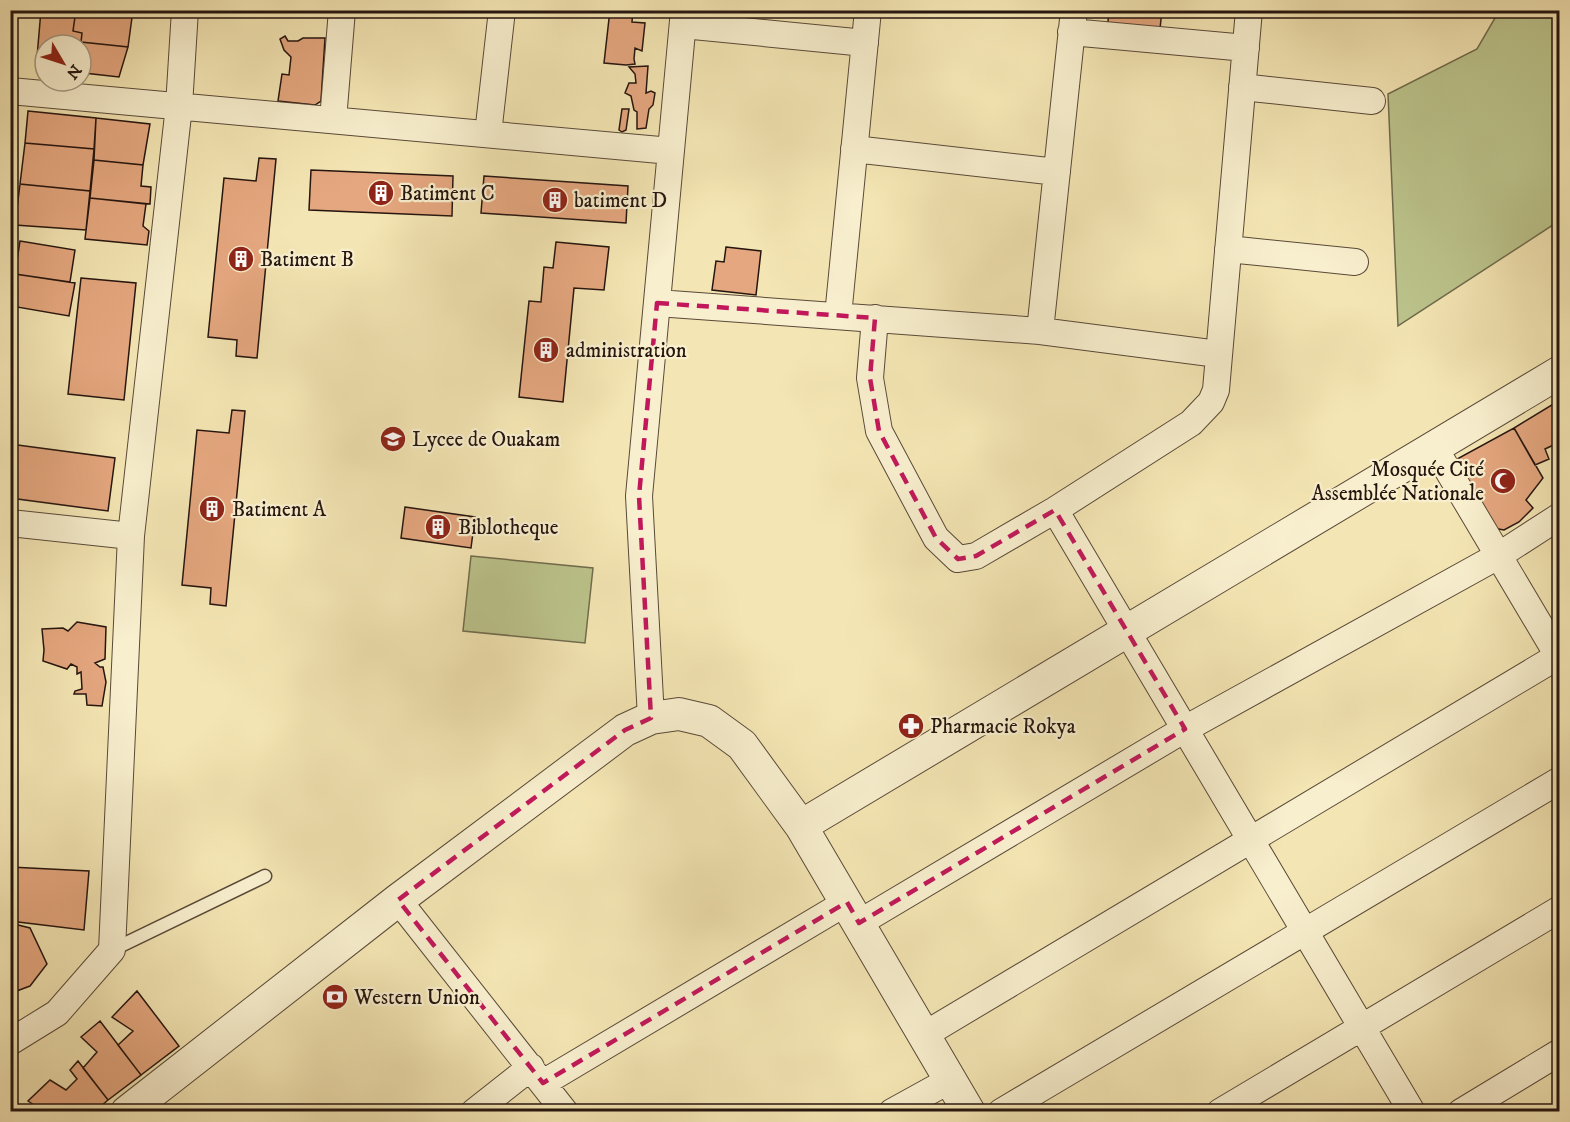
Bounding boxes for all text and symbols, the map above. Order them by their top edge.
north arrow [33,33,93,93]
text: N [62,60,86,83]
building icon: Batiment C [366,178,396,208]
place label: Batiment C [400,181,495,207]
building icon: batiment D [540,185,570,215]
place label: batiment D [574,188,667,214]
building icon: Batiment B [226,244,256,274]
place label: Batiment B [260,247,354,273]
building icon: administration [531,335,561,365]
place label: administration [566,338,687,364]
school or university icon: Lycee de Ouakam [378,424,408,454]
place label: Lycee de Ouakam [412,427,561,453]
place label: Mosquée Cité Assemblée Nationale [1311,457,1484,507]
mosque icon: Mosquée Cité Assemblée Nationale [1488,466,1518,496]
building icon: Batiment A [197,494,227,524]
place label: Batiment A [232,497,327,523]
building icon: Biblotheque [423,512,453,542]
place label: Biblotheque [458,515,559,541]
pharmacy icon: Pharmacie Rokya [896,711,926,741]
place label: Pharmacie Rokya [930,714,1076,740]
bank icon: Western Union [320,982,350,1012]
place label: Western Union [353,985,480,1011]

